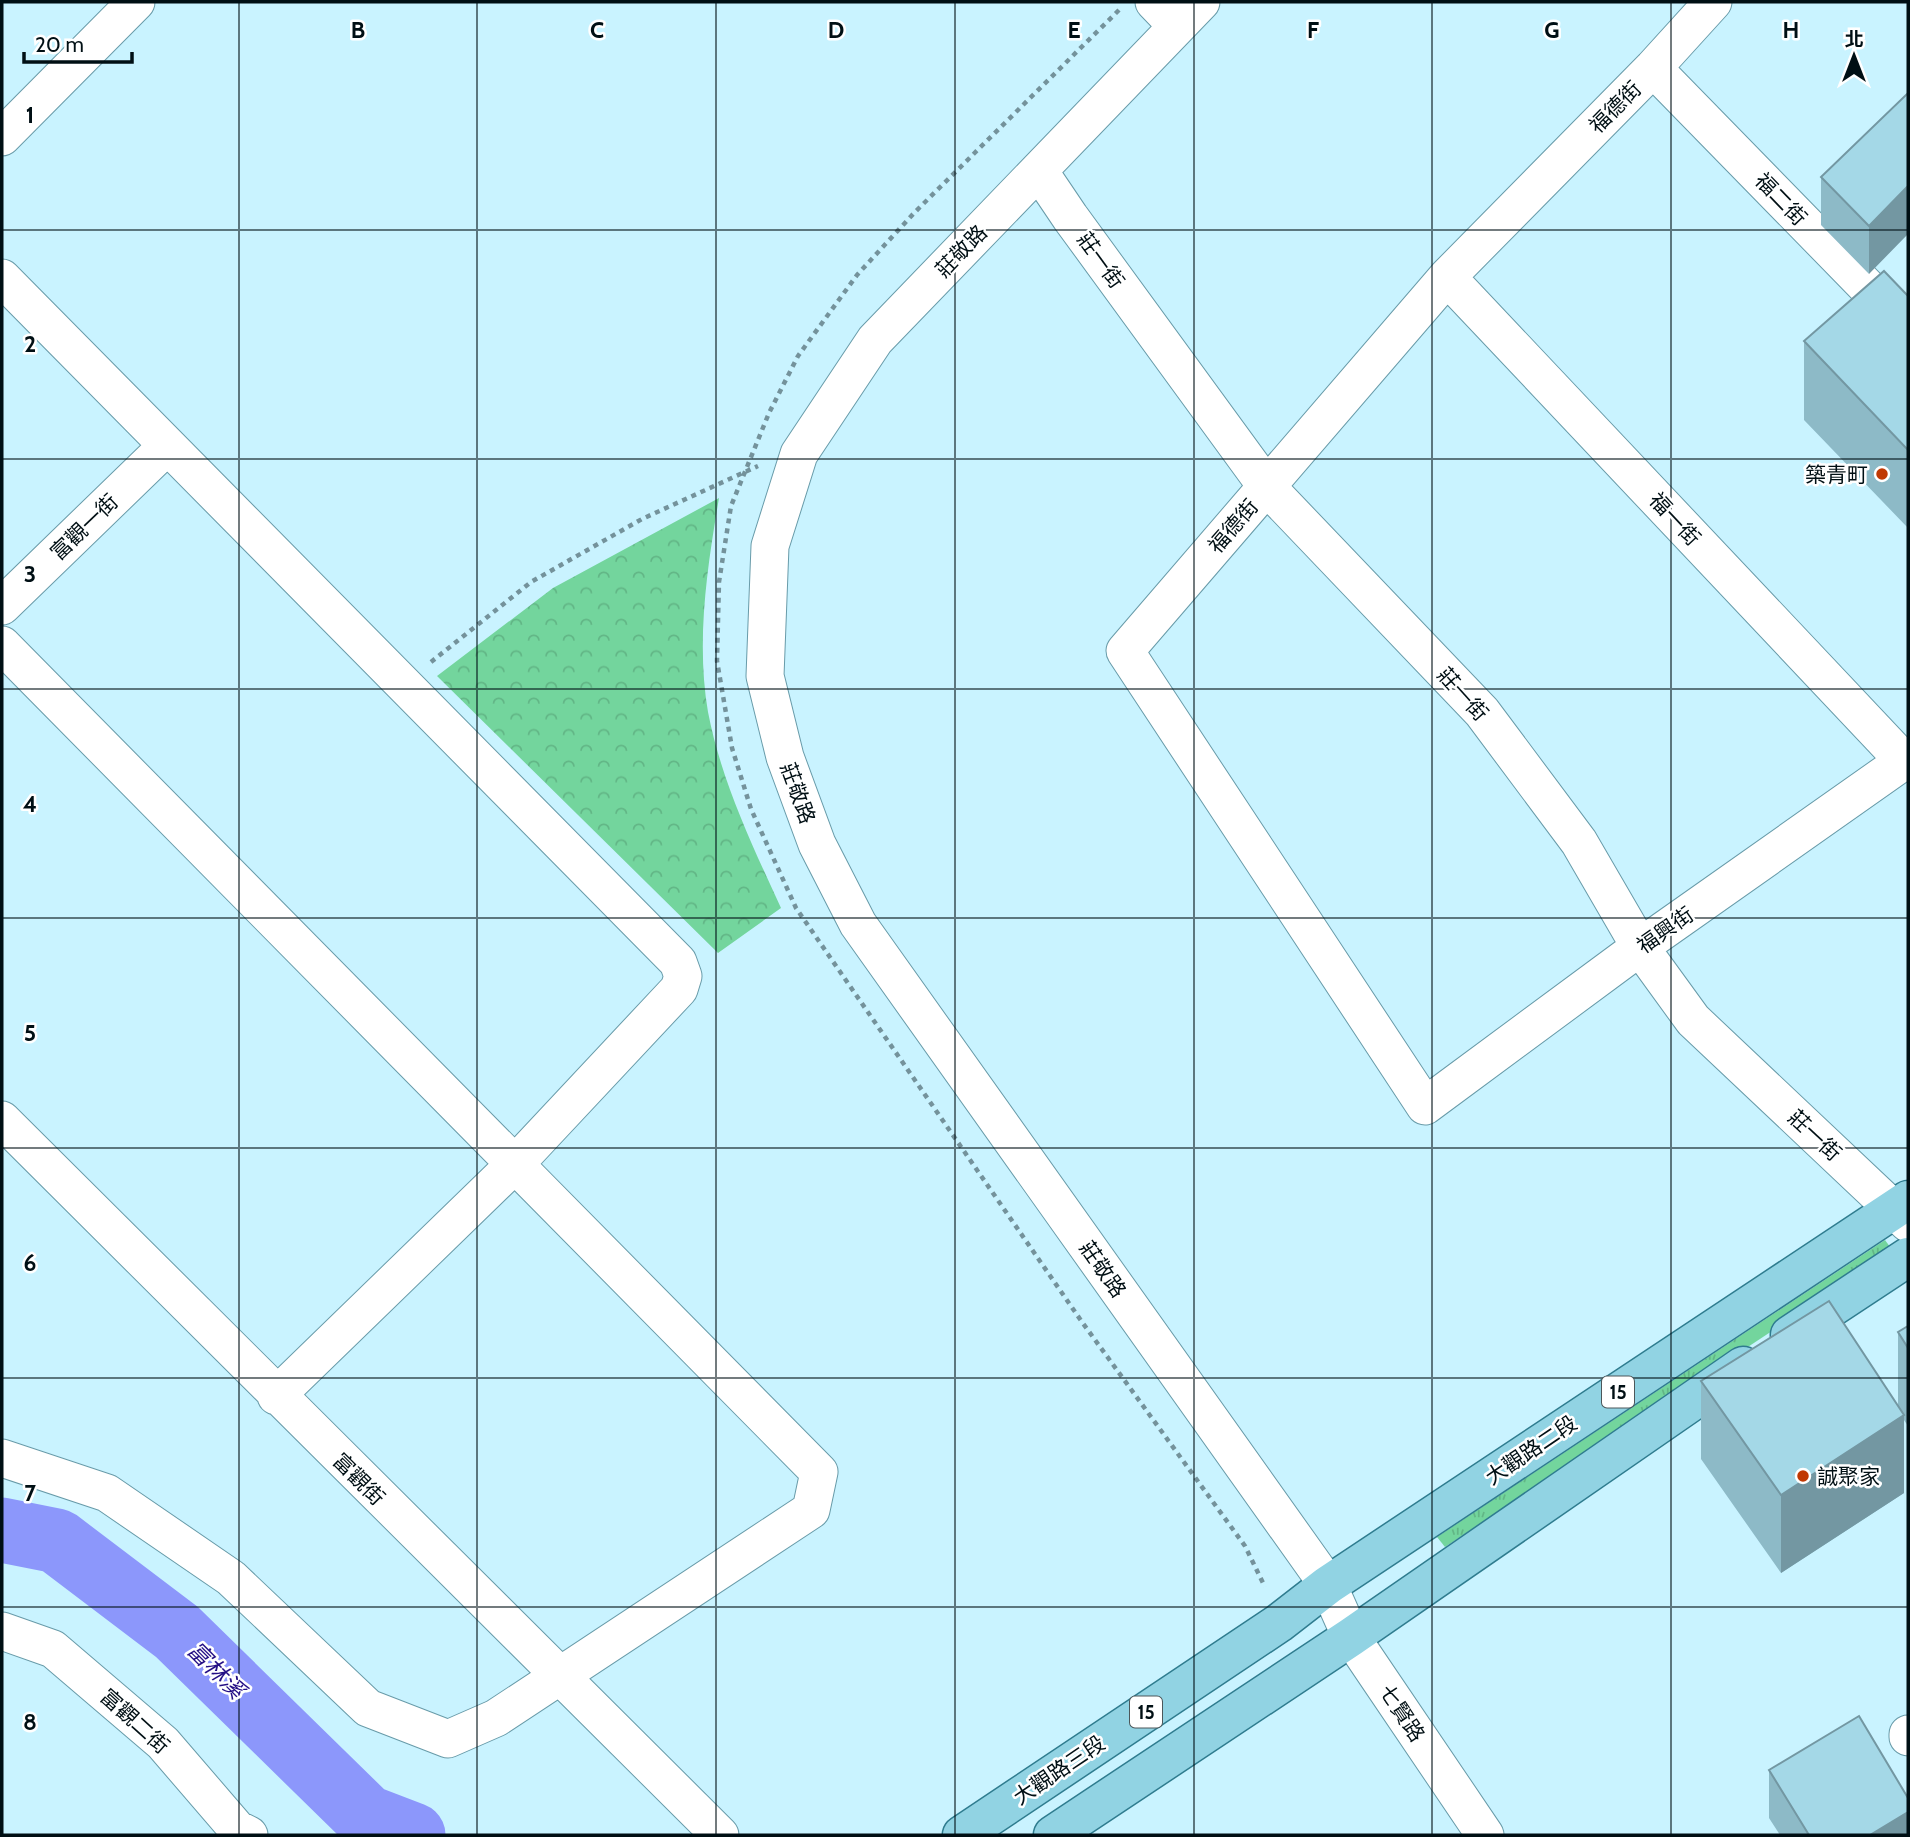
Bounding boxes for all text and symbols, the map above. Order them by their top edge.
text: B [351,16,365,44]
text: C [590,16,604,44]
text: D [828,16,844,44]
text: E [1067,16,1081,44]
text: F [1307,16,1319,44]
text: G [1544,16,1560,44]
text: H [1783,16,1799,44]
scale bar [24,21,133,65]
north arrow [1819,21,1889,91]
text: 北 [1844,28,1864,51]
text: 20 m [35,32,84,57]
street label: 福德街 [1584,76,1646,138]
text: 1 [26,101,34,129]
street label: 福二街 [1750,168,1812,230]
street label: 莊敬路 [930,220,992,282]
street label: 莊一街 [1072,227,1130,293]
text: 2 [24,330,36,358]
place label: 築青町 [1805,462,1868,487]
marker: 築青町 [1874,466,1890,482]
street label: 福一街 [1644,487,1706,551]
street label: 富觀一街 [45,489,123,565]
street label: 福德街 [1203,494,1263,558]
text: 3 [24,560,36,588]
street label: 莊一街 [1433,662,1493,726]
street label: 莊敬路 [775,759,821,827]
text: 4 [23,790,37,818]
street label: 福興街 [1632,902,1698,958]
text: 5 [24,1019,36,1047]
street label: 莊一街 [1783,1104,1847,1166]
street label: 莊敬路 [1075,1236,1131,1302]
text: 6 [24,1249,36,1277]
road number: 15 [1602,1376,1634,1408]
street label: 大觀路二段 [1480,1410,1582,1490]
street label: 富觀街 [328,1448,390,1510]
place label: 誠聚家 [1817,1464,1880,1489]
marker: 誠聚家 [1795,1468,1811,1484]
text: 7 [24,1479,36,1507]
water label: 富林溪 [182,1636,252,1706]
street label: 七賢路 [1374,1680,1430,1746]
street label: 富觀二街 [95,1684,175,1758]
road number: 15 [1130,1696,1162,1728]
text: 8 [23,1708,37,1736]
street label: 大觀路三段 [1008,1730,1110,1810]

